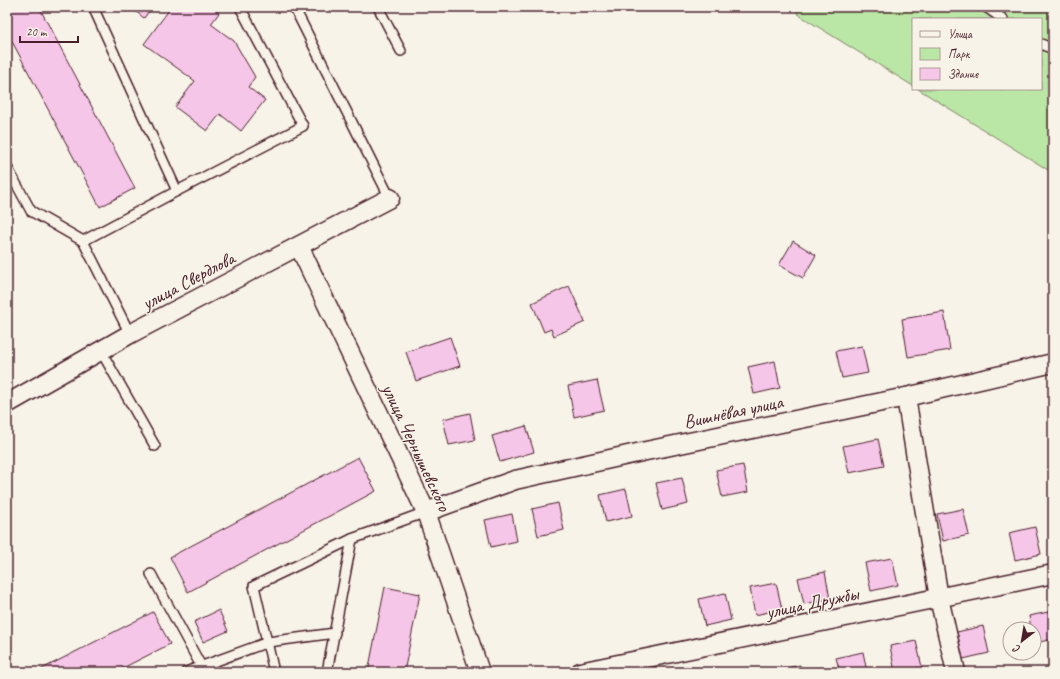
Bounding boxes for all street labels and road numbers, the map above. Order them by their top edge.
street label: улица Свердлова [137,245,241,316]
street label: улица Чернышевского [376,379,457,516]
street label: Вишнёвая улица [681,389,786,434]
street label: улица Дружбы [763,581,863,625]

